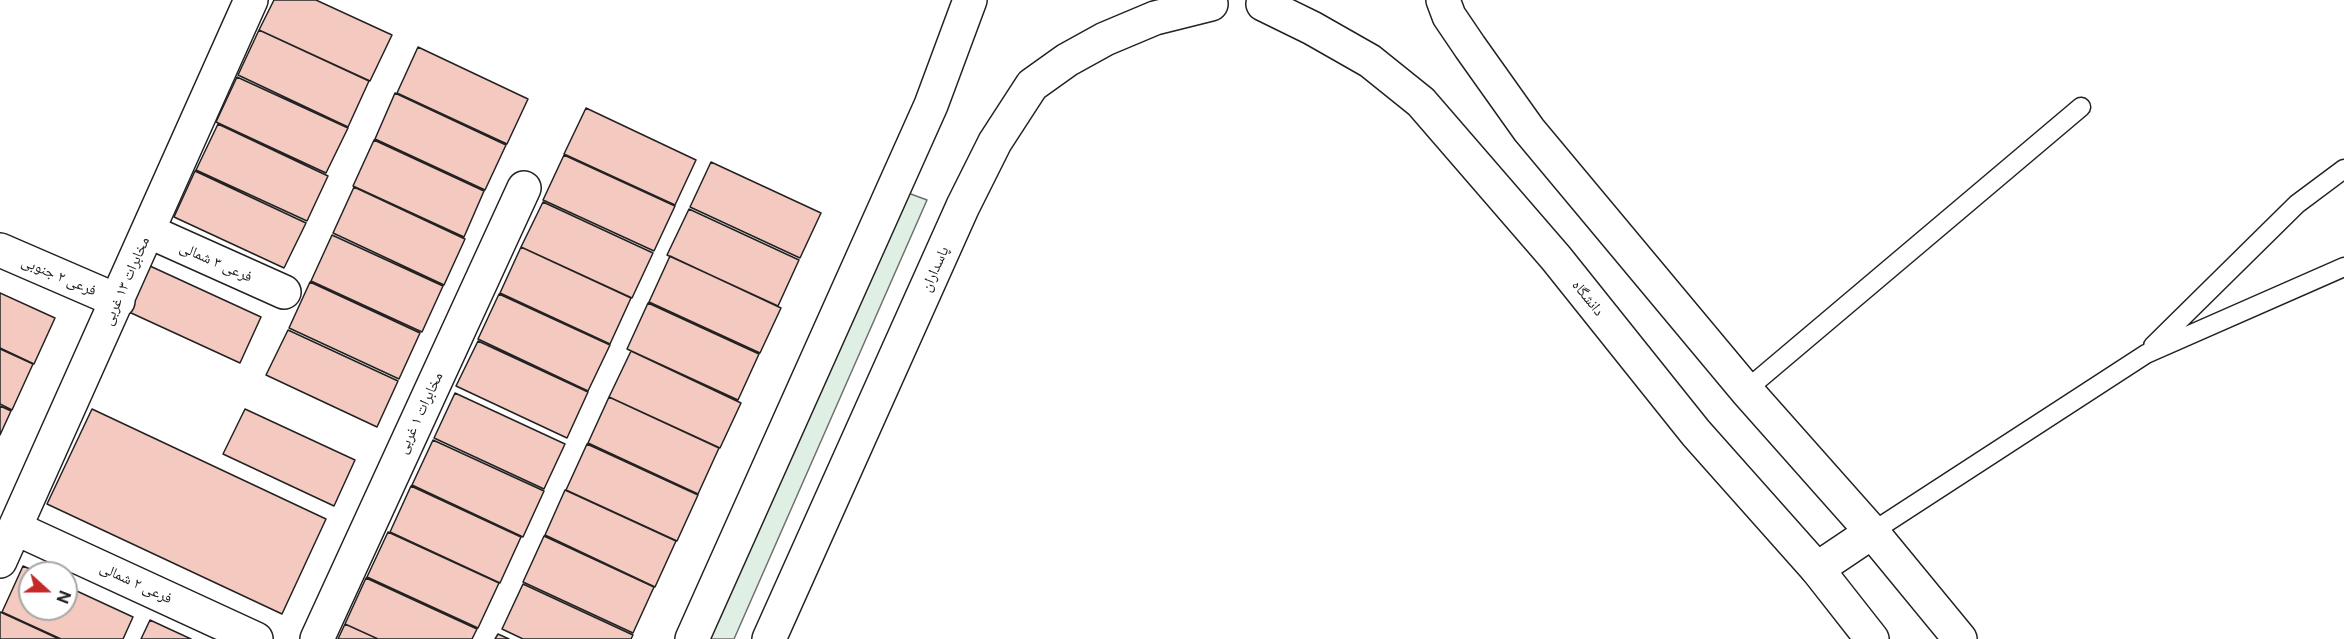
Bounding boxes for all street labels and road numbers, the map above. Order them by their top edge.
street label: مخابرات ۱۳ غربی [99,234,153,328]
street label: فرعی ۳ شمالی [177,238,255,286]
street label: پاسداران [917,244,953,294]
street label: فرعی ۲ جنوبی [19,252,99,300]
street label: دانشگاه [1568,277,1608,319]
street label: مخابرات ۱ غربی [393,369,447,457]
street label: فرعی ۲ شمالی [97,558,175,608]

